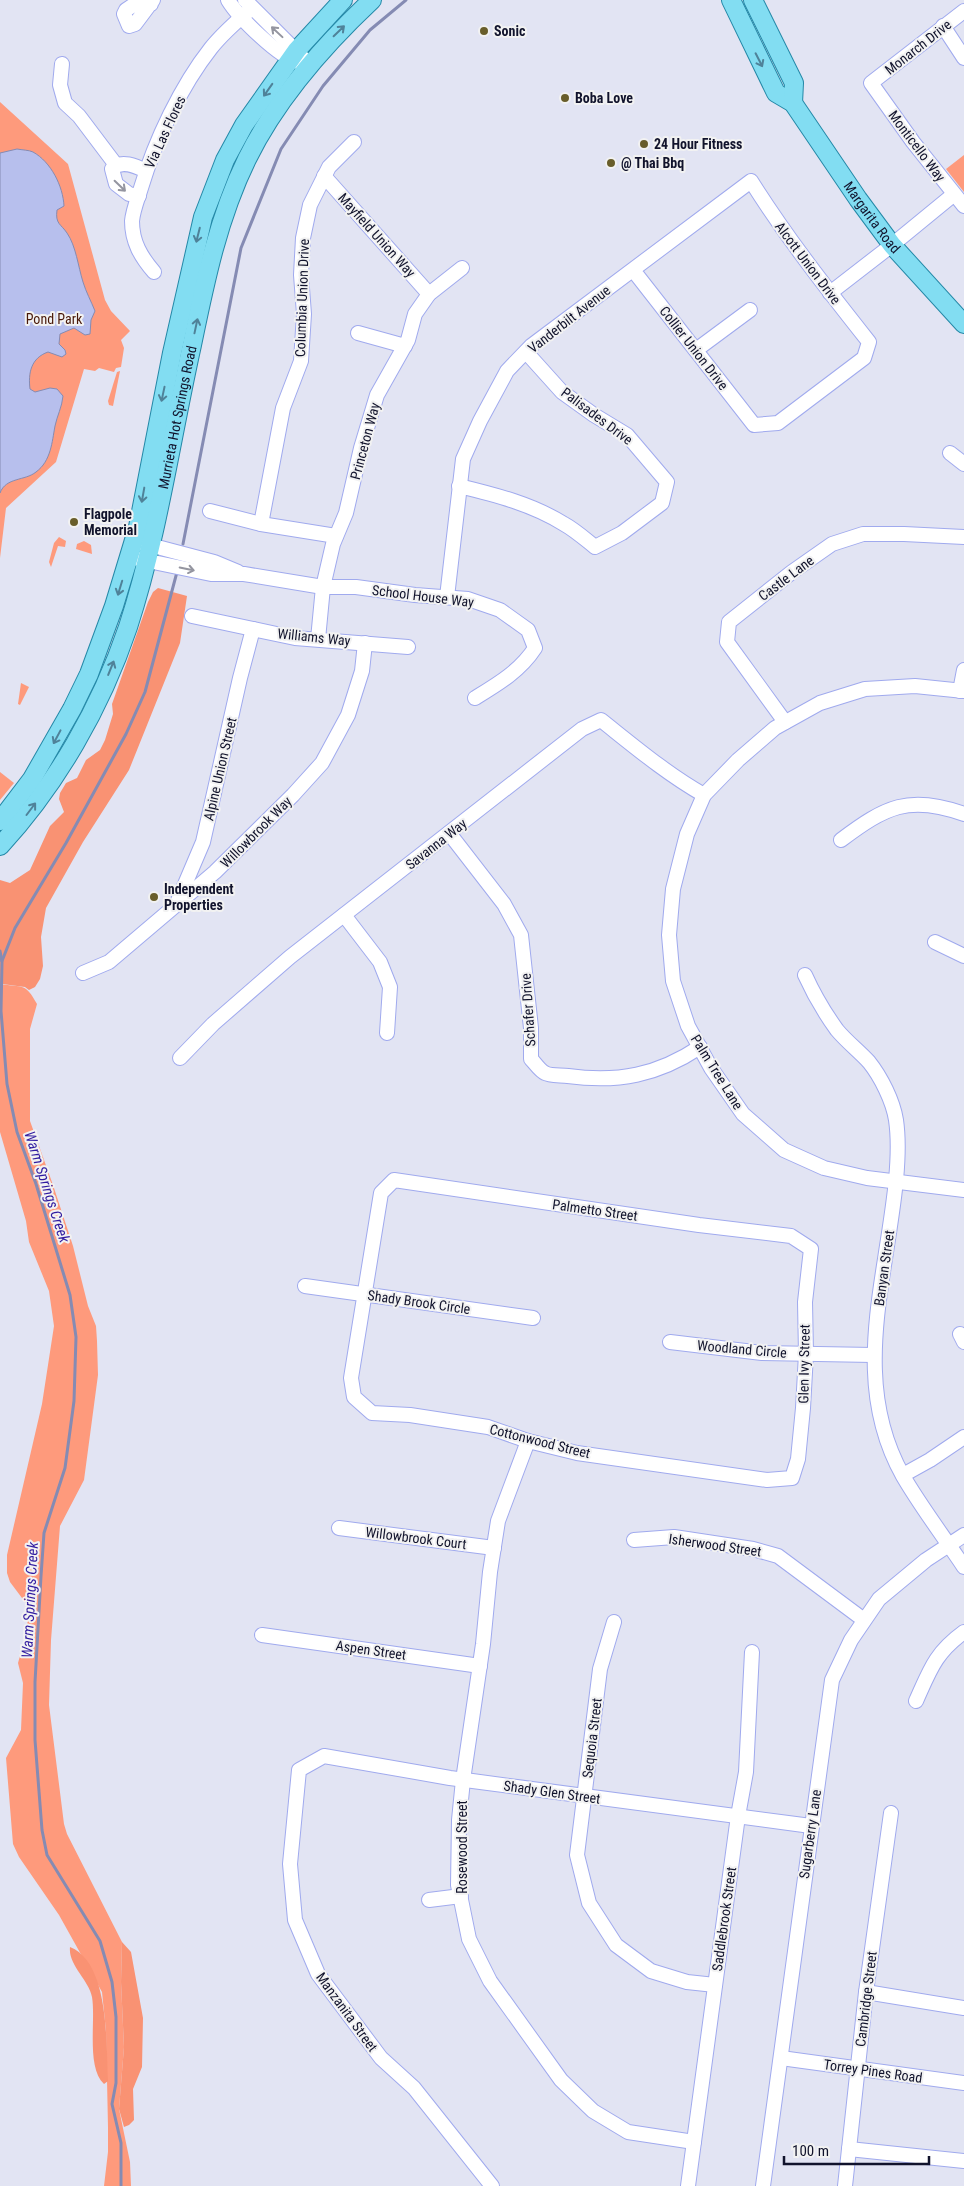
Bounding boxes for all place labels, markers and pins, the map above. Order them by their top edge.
place label: Sonic [494,23,526,39]
marker: Sonic [478,25,490,37]
place label: Boba Love [575,90,633,106]
marker: Boba Love [559,92,571,104]
place label: 24 Hour Fitness [654,136,742,152]
marker: 24 Hour Fitness [638,138,650,150]
place label: @ Thai Bbq [621,155,684,171]
marker: @ Thai Bbq [605,157,617,169]
place label: Flagpole Memorial [84,506,137,538]
marker: Flagpole Memorial [68,516,80,528]
place label: Independent Properties [164,881,234,913]
marker: Independent Properties [148,891,160,903]

